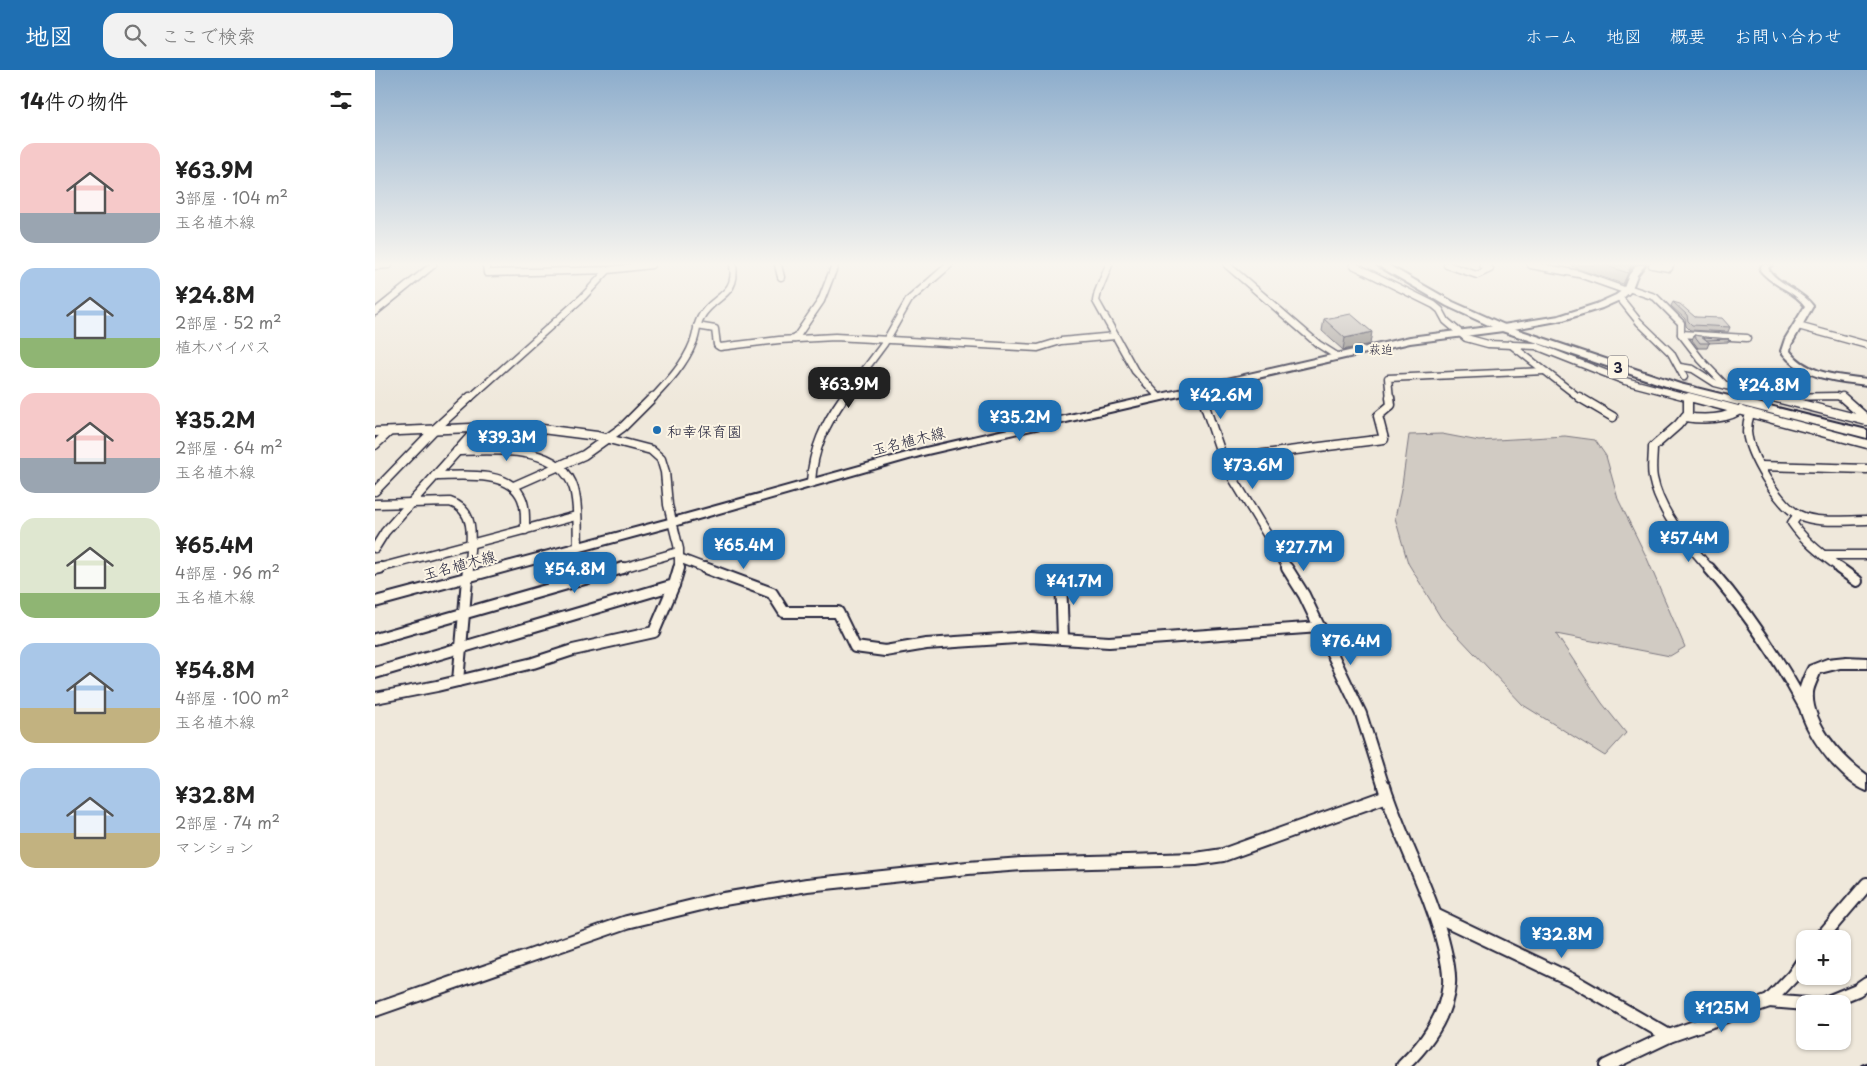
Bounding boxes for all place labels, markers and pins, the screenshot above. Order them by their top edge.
place label: 萩迫 [1369,340,1393,358]
marker: 萩迫 [1353,343,1365,355]
pin: ¥63.9M [808,366,890,409]
pin: ¥24.8M [1728,368,1810,410]
pin: ¥42.6M [1180,378,1262,420]
pin: ¥35.2M [979,400,1061,442]
place label: 和幸保育園 [667,419,742,442]
pin: ¥39.3M [466,420,548,462]
marker: 和幸保育園 [651,424,663,436]
pin: ¥73.6M [1212,448,1294,490]
pin: ¥57.4M [1648,520,1730,563]
pin: ¥65.4M [703,528,785,570]
pin: ¥27.7M [1263,530,1345,572]
pin: ¥54.8M [534,552,616,594]
pin: ¥41.7M [1033,564,1115,606]
pin: ¥76.4M [1310,624,1392,666]
pin: ¥32.8M [1521,916,1603,959]
pin: ¥125M [1687,990,1757,1033]

